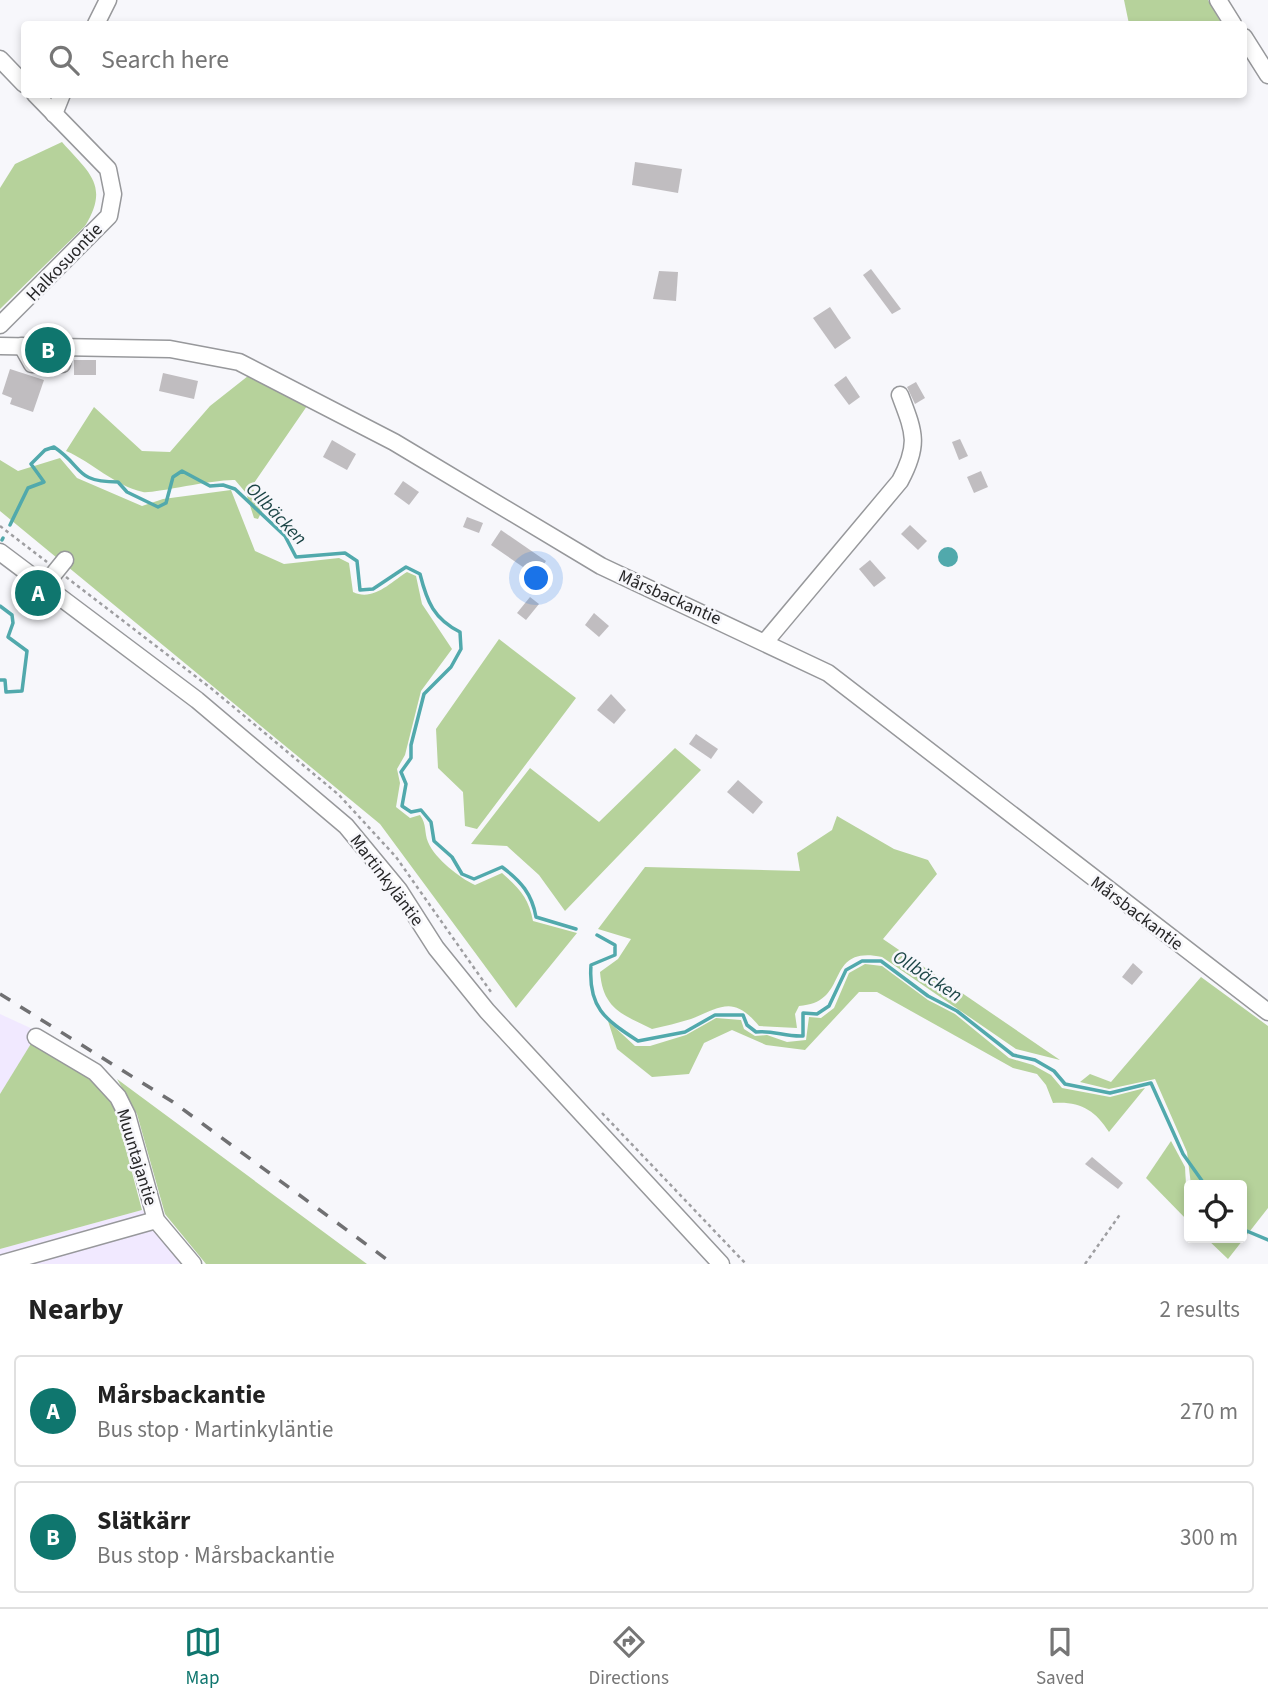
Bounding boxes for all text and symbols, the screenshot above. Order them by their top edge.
search box [21,21,1247,98]
icon: search [45,41,83,79]
text: Search here [101,41,229,78]
street label: Halkosuontie [21,218,108,307]
pin: B [25,324,71,376]
water label: Ollbäcken [239,477,313,551]
your location [519,561,553,595]
street label: Mårsbackantie [614,564,725,631]
pin: A [15,567,61,619]
street label: Martinkyläntie [344,829,429,931]
street label: Mårsbackantie [1085,870,1188,957]
water label: Ollbäcken [887,944,967,1009]
street label: Muuntajantie [110,1106,163,1209]
map controls [1184,1180,1247,1243]
button: locate [1184,1180,1247,1243]
text: Nearby [28,1288,123,1331]
text: 2 results [1160,1293,1240,1326]
text: Mårsbackantie [97,1376,266,1413]
text: A [46,1395,60,1428]
text: 270 m [1180,1395,1238,1428]
text: Bus stop · Martinkyläntie [97,1413,333,1446]
text: Slätkärr [97,1502,190,1539]
text: B [46,1521,60,1554]
text: 300 m [1180,1521,1238,1554]
text: Bus stop · Mårsbackantie [97,1539,335,1572]
tab: Map [184,1623,222,1692]
tab: Directions [589,1623,669,1692]
tab: Saved [1036,1623,1084,1692]

